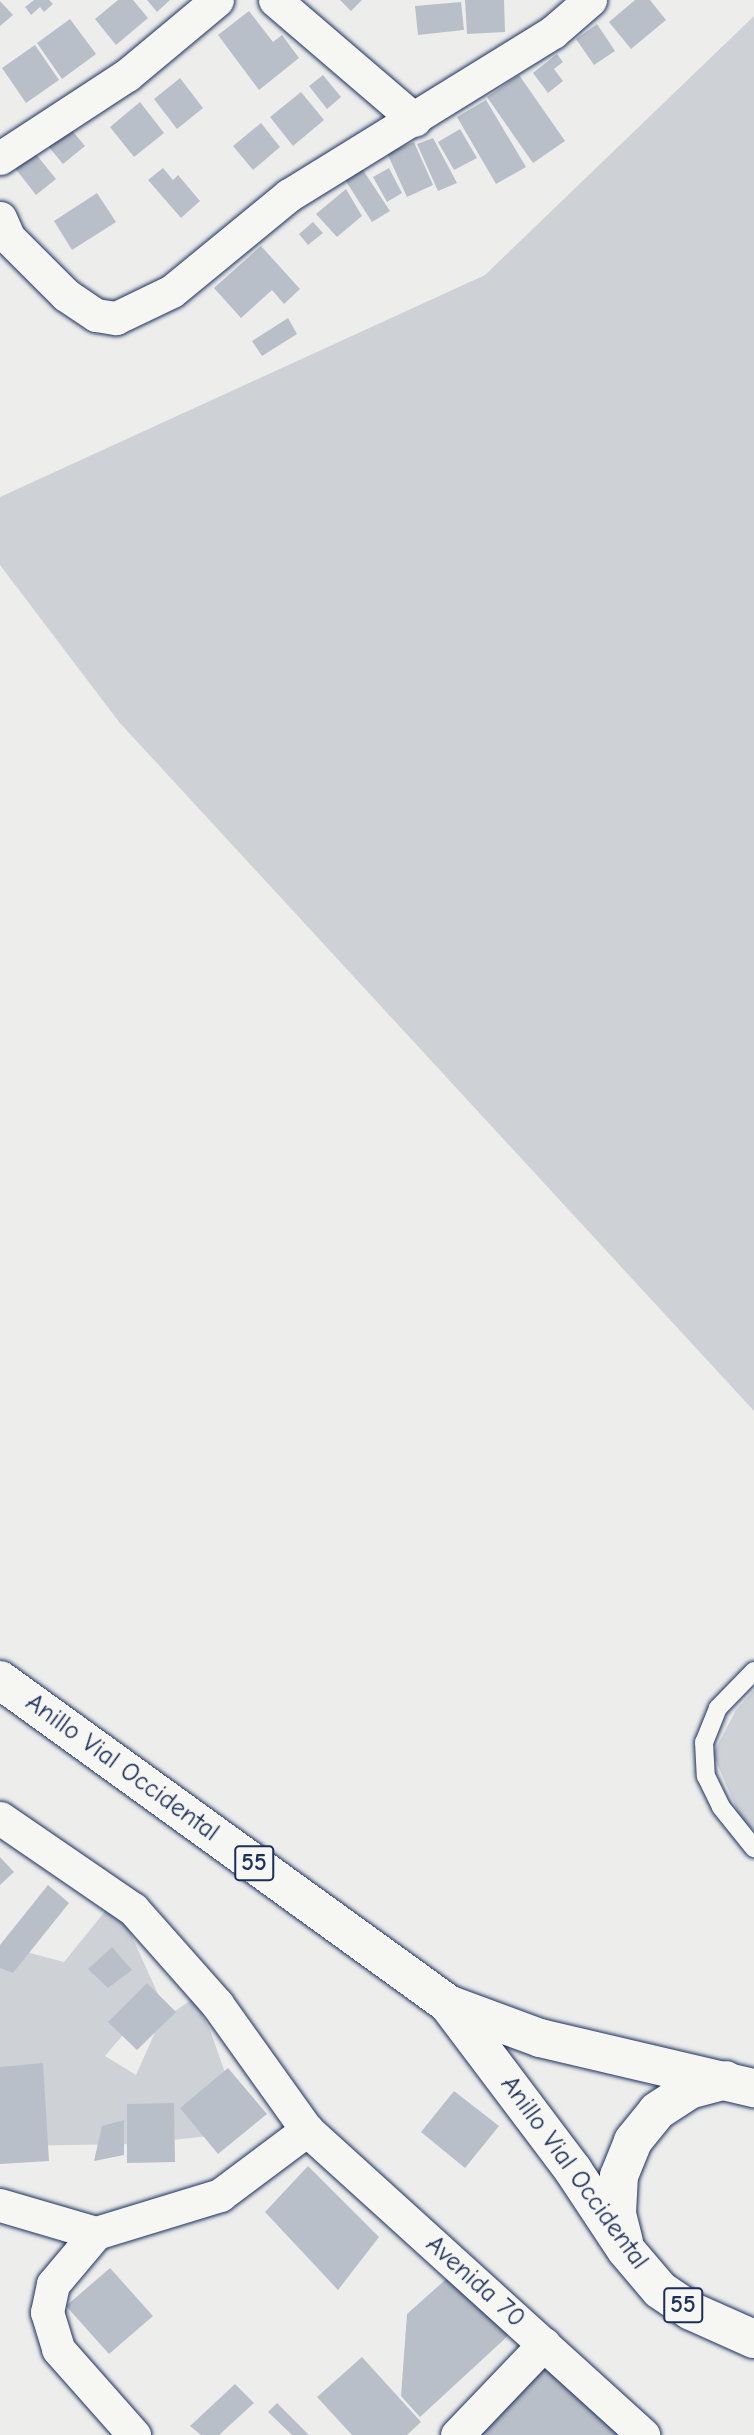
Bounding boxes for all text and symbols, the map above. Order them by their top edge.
street label: Anillo Vial Occidental [19,1687,225,1849]
road number: 55 [233,1842,275,1884]
street label: Anillo Vial Occidental [493,2070,655,2276]
street label: Avenida 70 [419,2229,531,2335]
road number: 55 [662,2284,704,2326]

